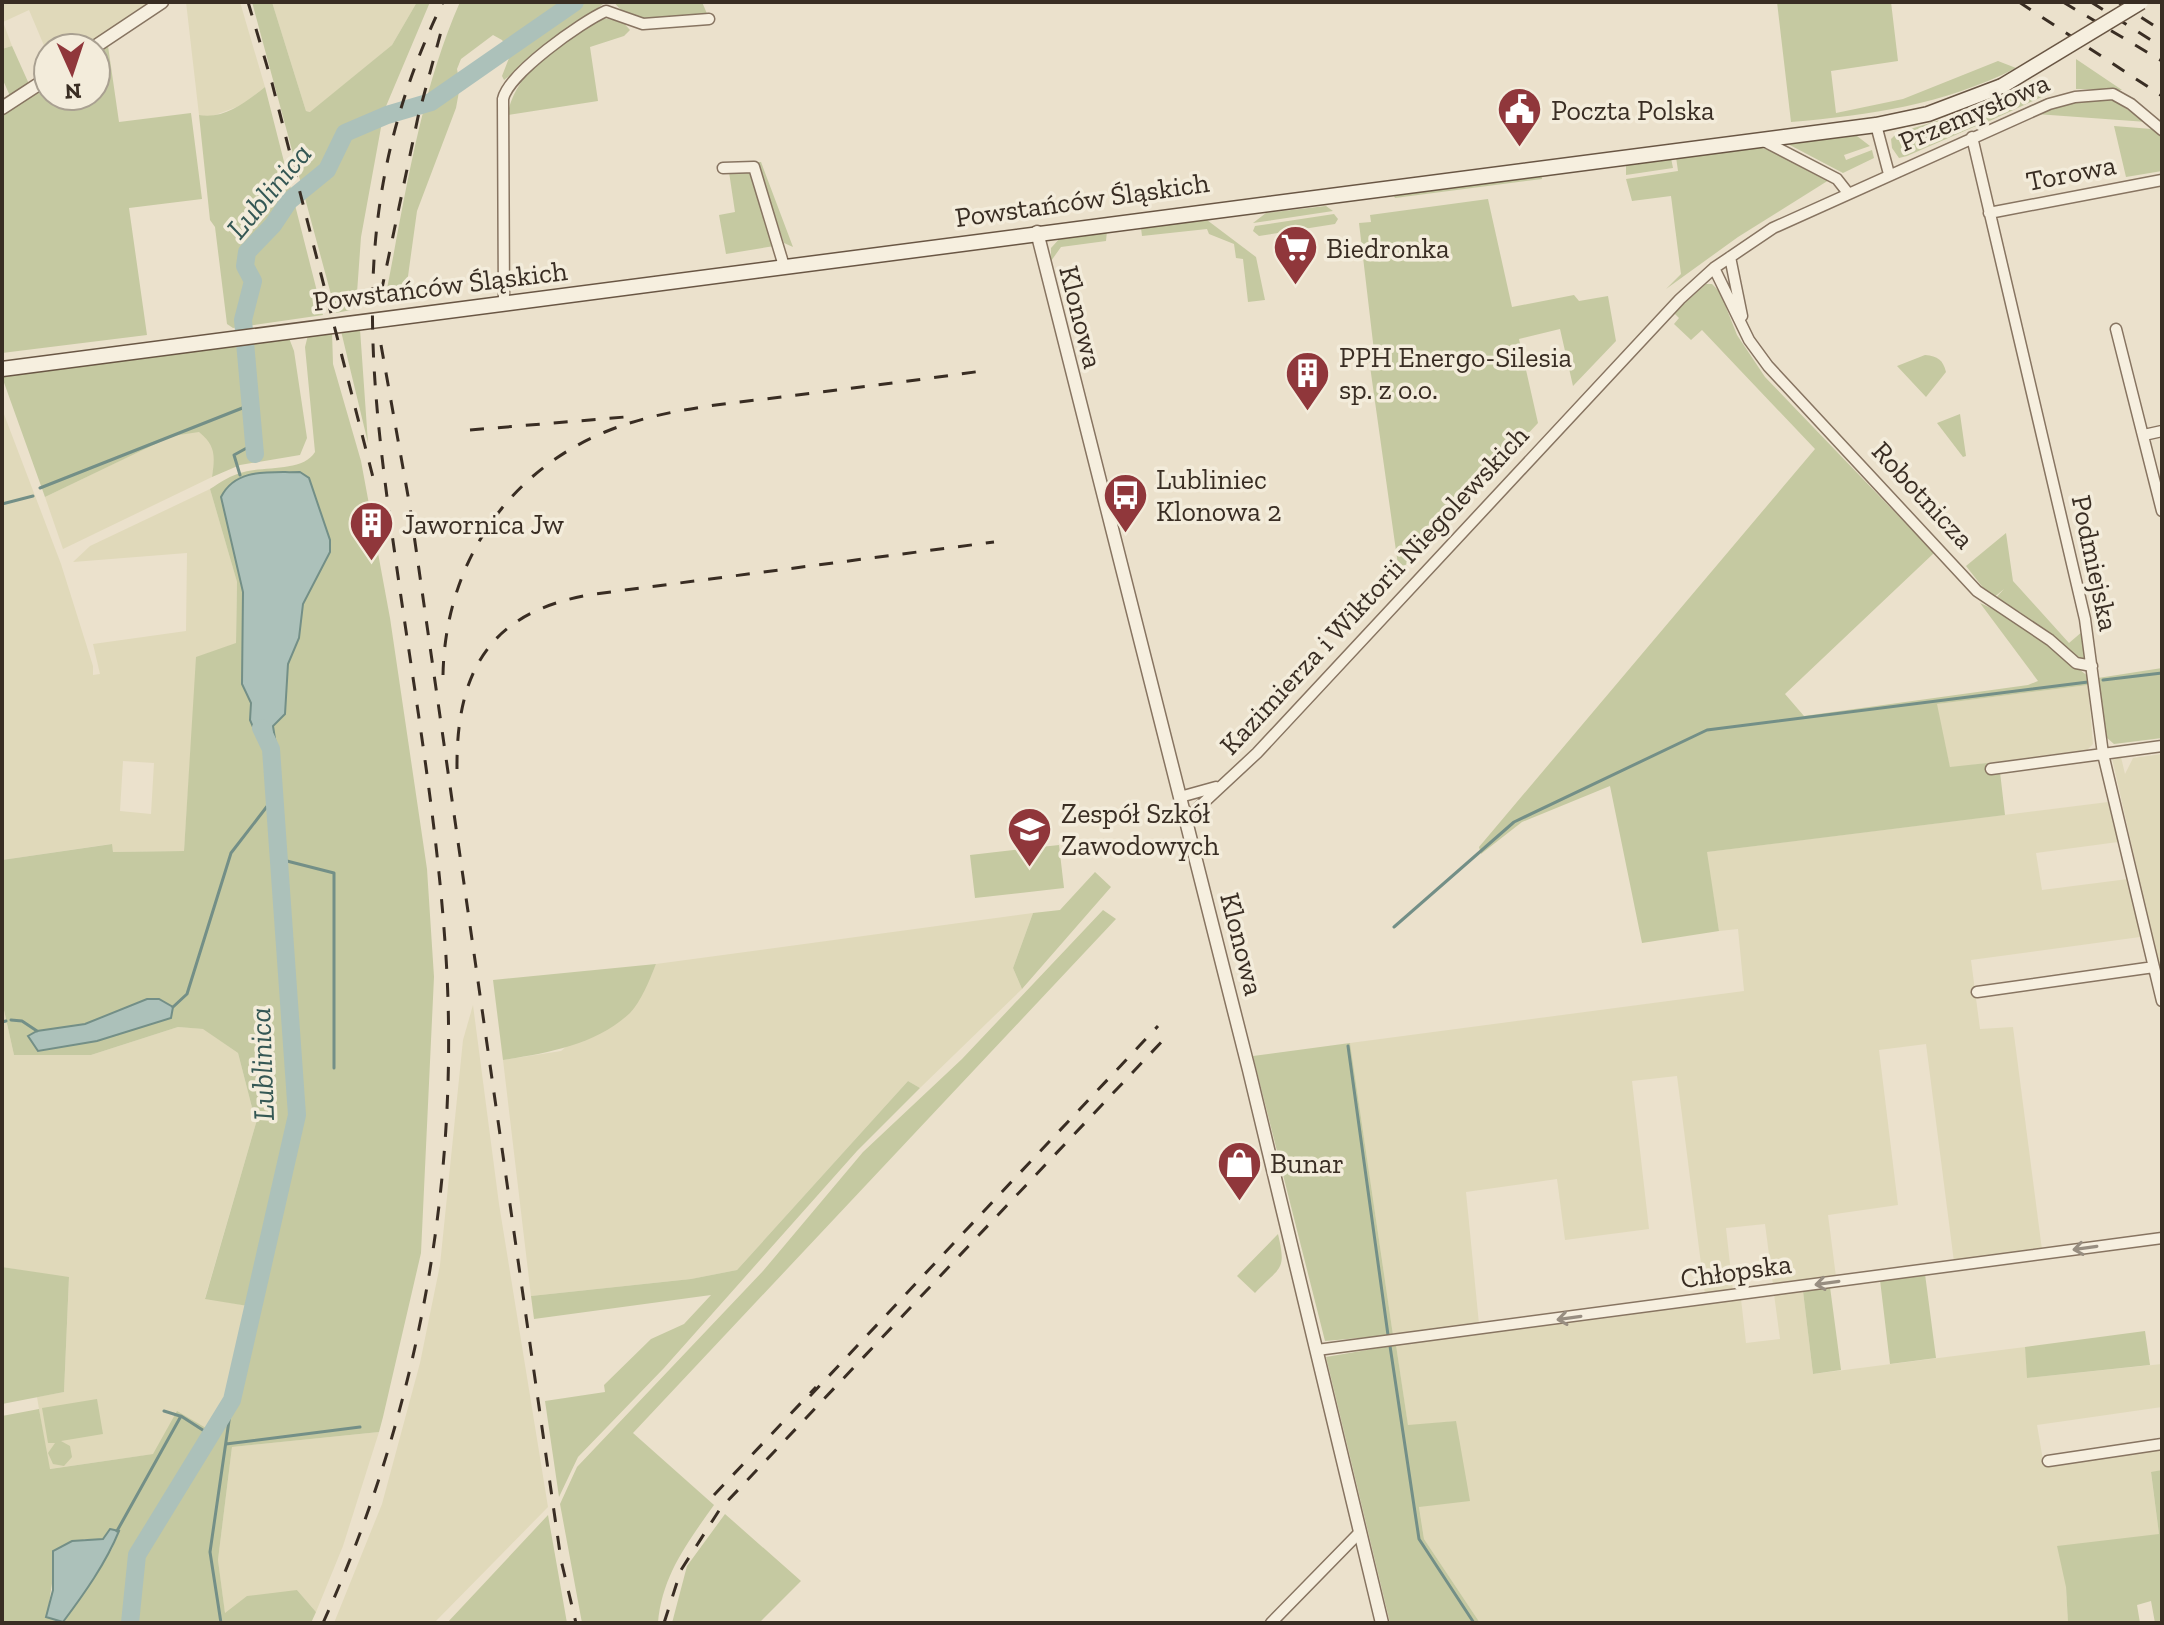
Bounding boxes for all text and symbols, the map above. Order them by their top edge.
north arrow [32,32,112,112]
street label: Przemysłowa [1894,65,2055,159]
text: N [64,78,82,105]
public building icon: Poczta Polska [1496,86,1544,149]
place label: Poczta Polska [1551,94,1715,127]
water label: Lublinica [219,136,319,246]
street label: Torowa [2023,148,2119,198]
street label: Powstańców Śląskich [953,166,1211,234]
supermarket icon: Biedronka [1271,224,1319,287]
place label: Biedronka [1326,232,1450,265]
street label: Powstańców Śląskich [311,254,569,318]
street label: Klonowa [1052,262,1110,372]
place label: PPH Energo-Silesia sp. z o.o. [1339,341,1573,406]
building icon: PPH Energo-Silesia sp. z o.o. [1284,349,1332,412]
street label: Kazimierza i Wiktorii Niegolewskich [1213,418,1536,761]
street label: Robotnicza [1865,435,1981,556]
place label: Lubliniec Klonowa 2 [1156,463,1282,528]
bus stop icon: Lubliniec Klonowa 2 [1101,471,1149,534]
street label: Podmiejska [2065,492,2126,634]
building icon: Jawornica Jw [347,500,395,563]
place label: Jawornica Jw [402,508,564,541]
place label: Zespół Szkół Zawodowych [1061,797,1219,862]
school or university icon: Zespół Szkół Zawodowych [1006,805,1054,868]
street label: Klonowa [1213,889,1271,999]
water label: Lublinica [242,1007,282,1121]
shop icon: Bunar [1215,1139,1263,1202]
place label: Bunar [1270,1147,1344,1180]
one-way arrow [2073,1241,2098,1256]
street label: Chłopska [1678,1247,1794,1295]
one-way arrow [1815,1276,1840,1291]
one-way arrow [1556,1310,1583,1325]

